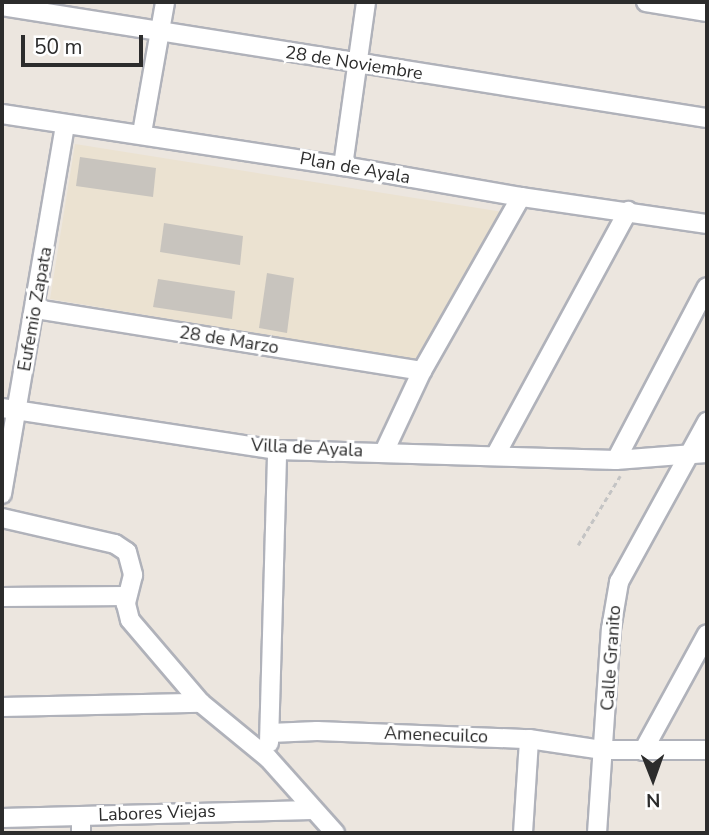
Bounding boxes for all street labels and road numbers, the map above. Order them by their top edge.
street label: 28 de Noviembre [284,41,424,85]
street label: Plan de Ayala [298,148,412,188]
street label: Eufemio Zapata [13,245,57,373]
street label: 28 de Marzo [178,321,280,359]
street label: Villa de Ayala [250,434,364,462]
street label: Calle Granito [597,605,625,711]
street label: Amenecuilco [384,722,488,748]
street label: Labores Viejas [98,800,216,826]

